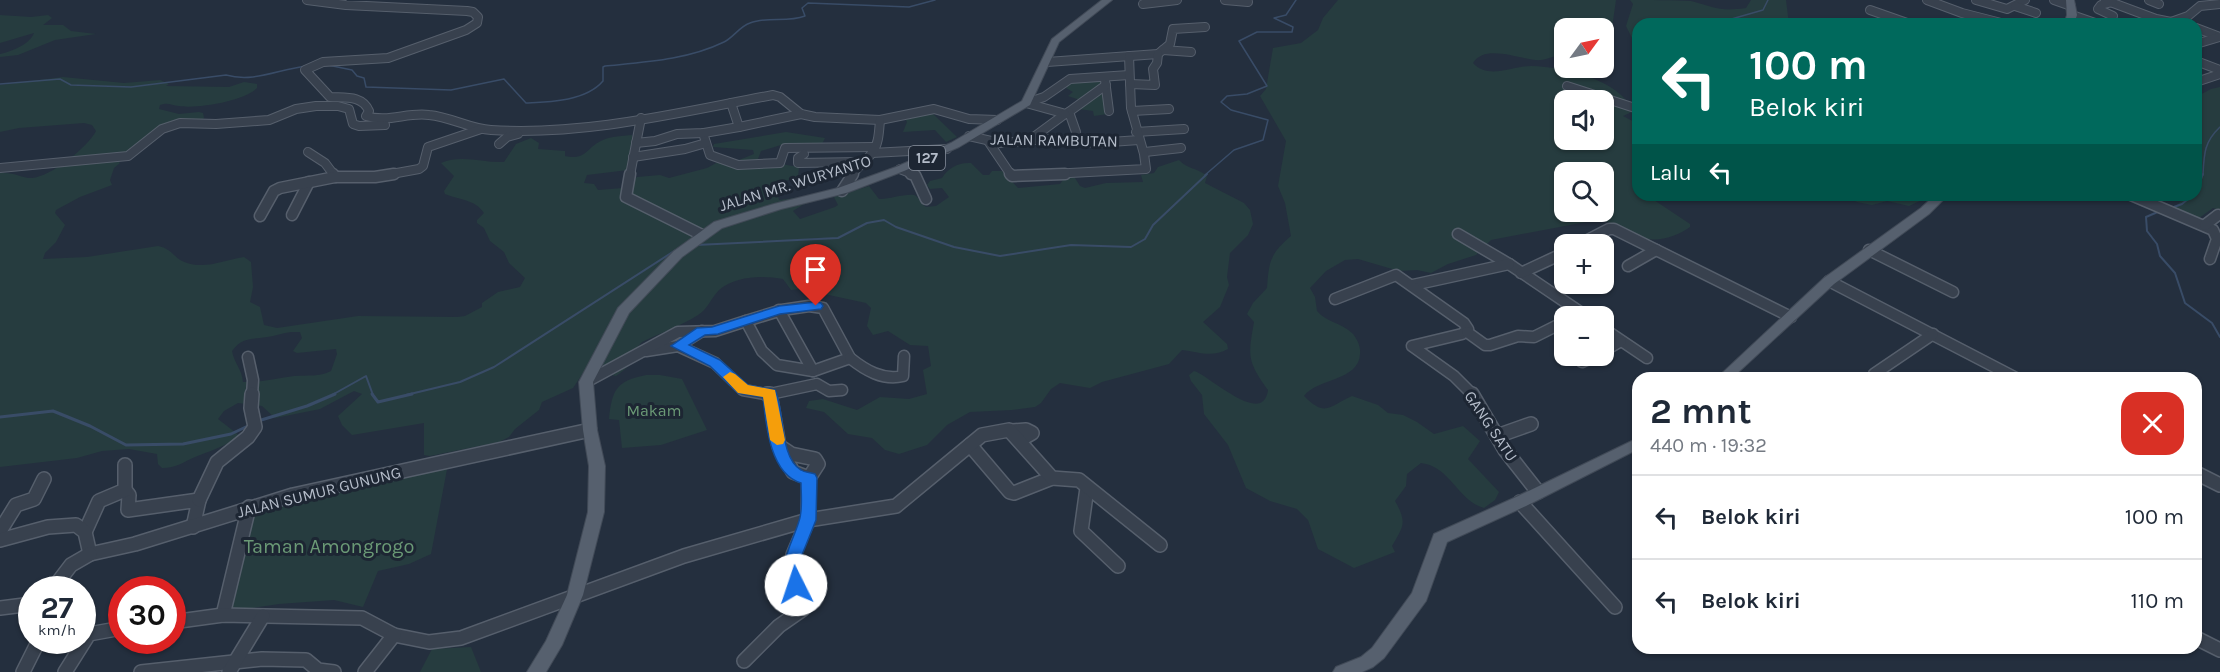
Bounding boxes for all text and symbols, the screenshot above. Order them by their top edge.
north arrow [1554,18,1614,78]
map controls [1554,18,1614,366]
text: 100 m [1749,40,1868,90]
icon: left [1650,42,1728,120]
button: sound [1554,90,1614,150]
text: Belok kiri [1749,91,1865,123]
street label: JALAN RAMBUTAN [990,129,1118,151]
road number: 127 [909,146,945,170]
street label: JALAN MR. WURYANTO [717,151,873,215]
icon: left [1704,156,1737,189]
text: Lalu [1650,160,1692,186]
button: search [1554,162,1614,222]
button: + [1554,234,1614,294]
pin [790,244,841,306]
icon: arrive [799,253,832,286]
button: − [1554,306,1614,366]
street label: GANG SATU [1460,387,1522,465]
text: 2 mnt [1650,390,1752,432]
button: close [2121,392,2184,455]
park label: Makam [626,401,682,420]
text: 440 m · 19:32 [1650,434,1767,457]
street label: JALAN SUMUR GUNUNG [235,462,403,522]
icon: left [1650,501,1683,534]
text: Belok kiri [1701,504,1801,530]
text: 100 m [2125,504,2184,530]
park label: Taman Amongrogo [244,535,414,558]
position arrow [764,553,828,617]
speed limit sign: 30 [108,576,186,654]
icon: left [1650,585,1683,618]
text: Belok kiri [1701,588,1801,614]
text: 110 m [2131,588,2184,614]
text: 27 [40,590,74,626]
text: km/h [38,621,76,639]

